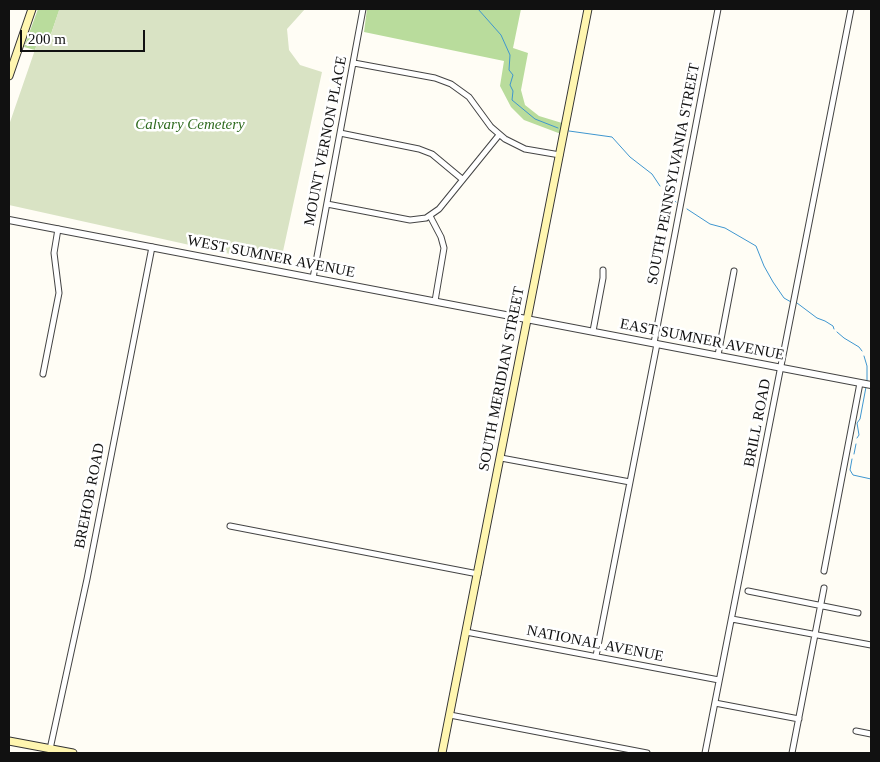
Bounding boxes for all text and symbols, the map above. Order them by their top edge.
scale bar [22,20,148,52]
text: 200 m [28,31,66,47]
street label: MOUNT VERNON PLACE [301,55,351,227]
street label: SOUTH PENNSYLVANIA STREET [644,62,704,286]
park label: Calvary Cemetery [135,116,245,134]
street label: WEST SUMNER AVENUE [186,232,356,282]
street label: SOUTH MERIDIAN STREET [475,285,529,473]
street label: EAST SUMNER AVENUE [618,315,786,365]
street label: BRILL ROAD [741,377,775,469]
street label: BREHOB ROAD [71,442,109,550]
street label: NATIONAL AVENUE [525,622,665,666]

